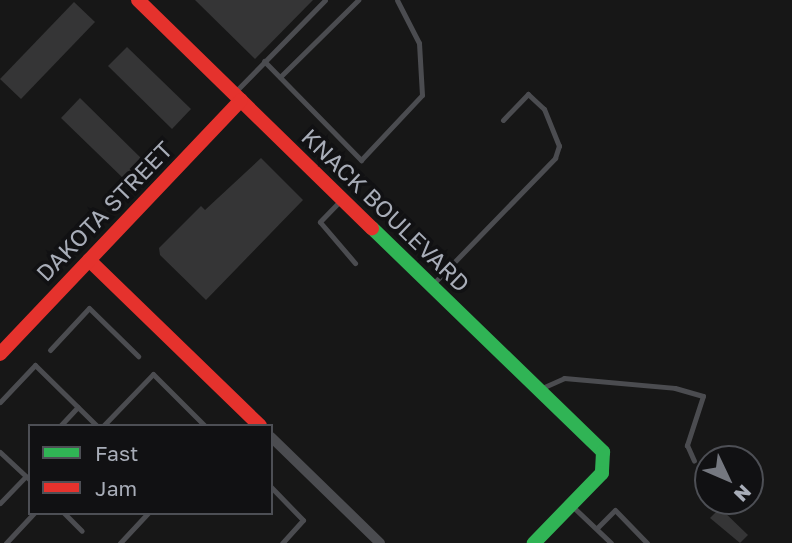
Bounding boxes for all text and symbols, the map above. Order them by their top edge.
street label: KNACK BOULEVARD [296,123,476,297]
street label: DAKOTA STREET [30,135,178,287]
legend [28,424,273,515]
text: Fast [95,440,138,466]
north arrow [694,445,764,515]
text: Jam [95,475,137,501]
text: N [730,480,756,507]

